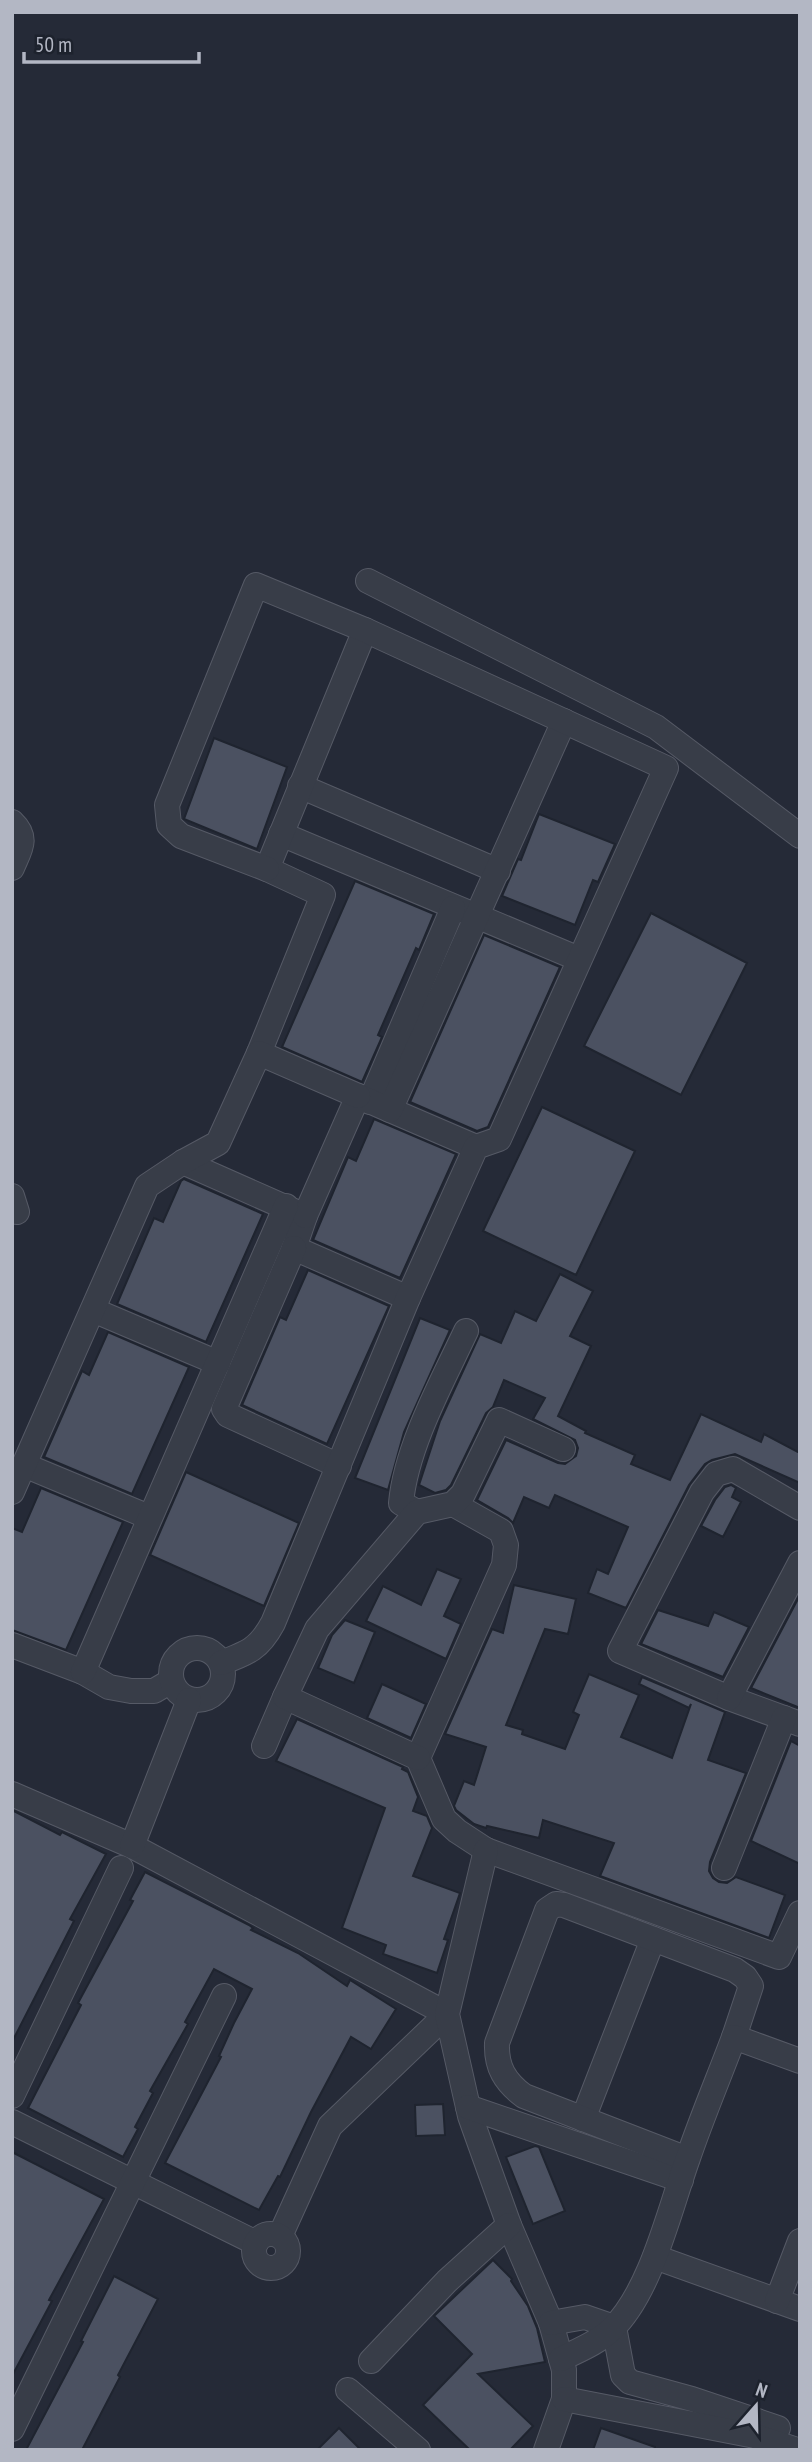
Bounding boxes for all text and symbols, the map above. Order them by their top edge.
scale bar [24,21,200,65]
text: 50 m [35,31,72,58]
north arrow [721,2371,791,2441]
text: N [753,2377,771,2403]

